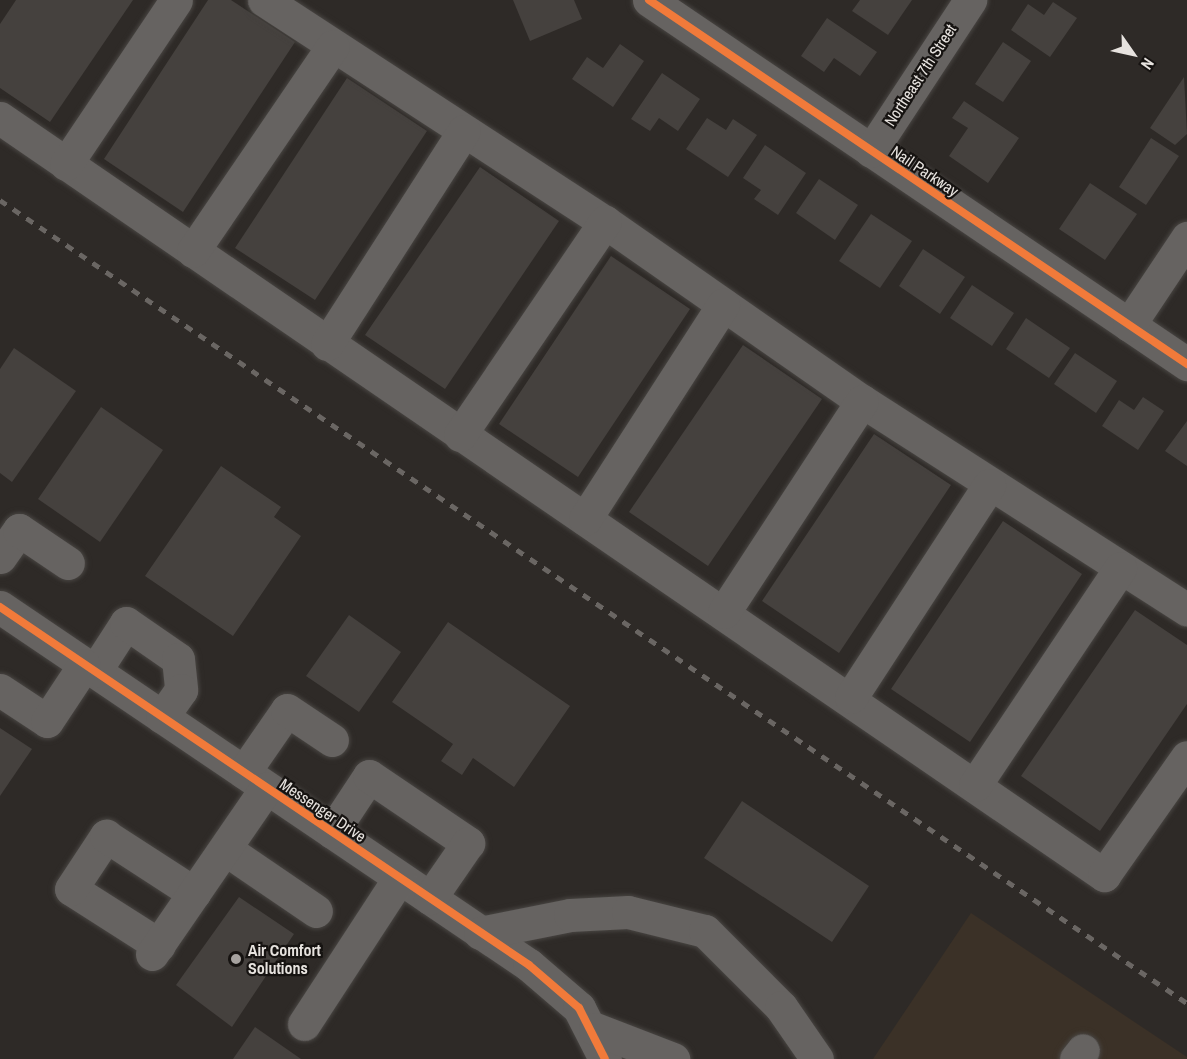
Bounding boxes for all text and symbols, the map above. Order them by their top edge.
street label: Northeast 7th Street [880,21,960,129]
north arrow [1103,24,1163,84]
text: N [1136,54,1160,74]
street label: Nail Parkway [888,141,962,201]
street label: Messenger Drive [276,774,370,846]
place label: Air Comfort Solutions [248,940,321,978]
marker: Air Comfort Solutions [229,952,243,966]

